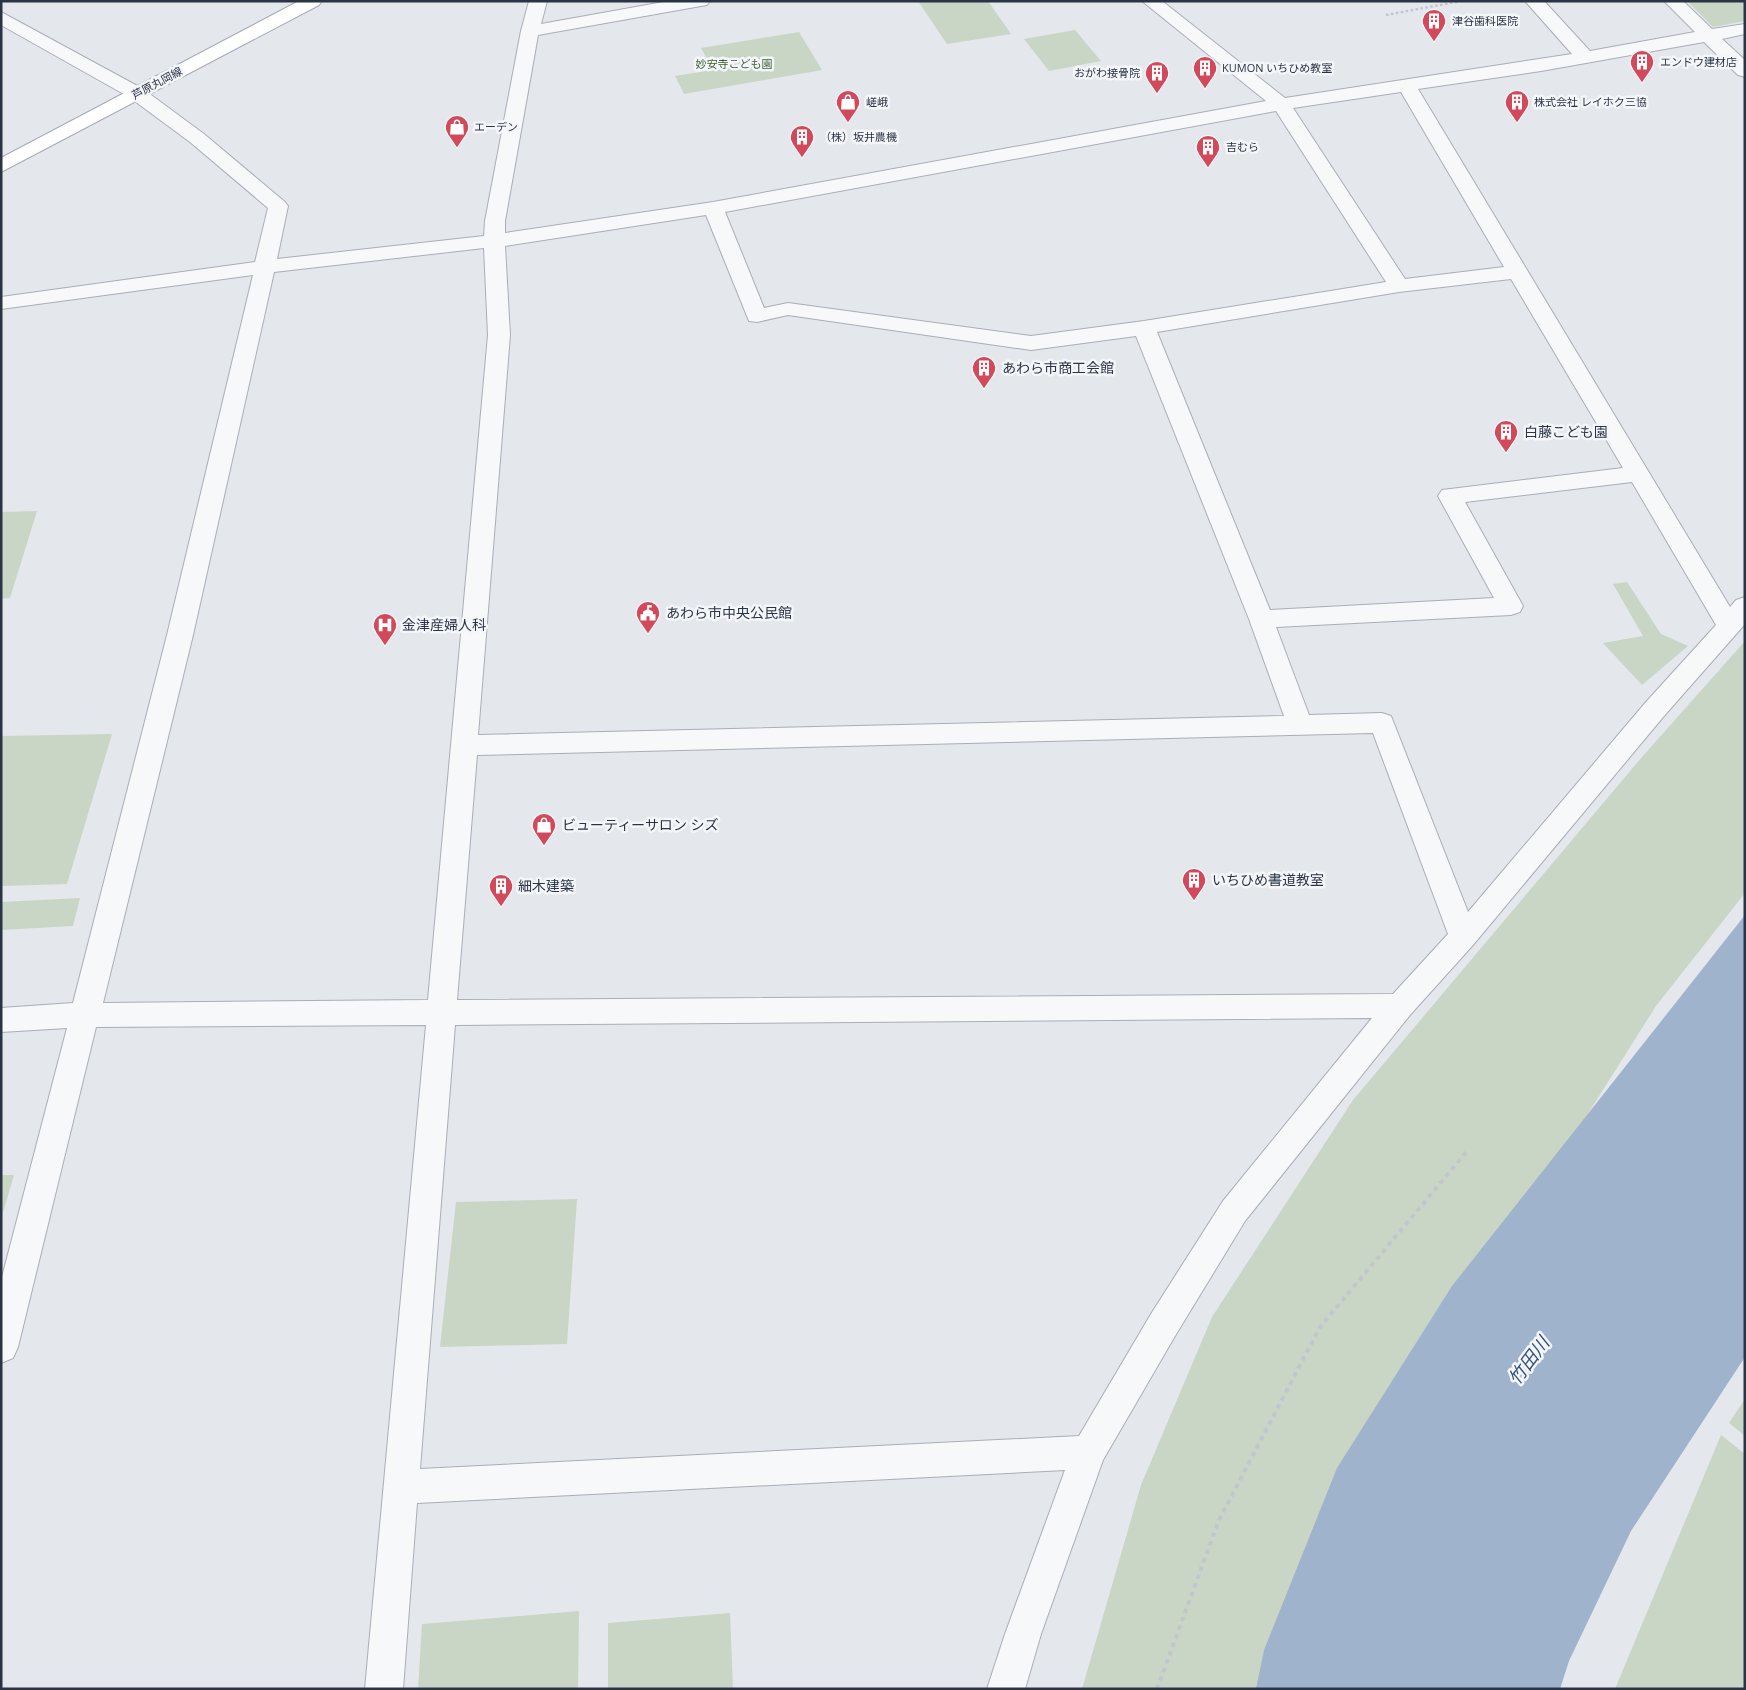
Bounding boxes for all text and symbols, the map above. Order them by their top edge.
building icon: 津谷歯科医院 [1421,8,1447,42]
place label: 津谷歯科医院 [1452,13,1518,28]
building icon: エンドウ建材店 [1629,49,1655,83]
place label: エンドウ建材店 [1660,54,1737,69]
building icon: KUMON いちひめ教室 [1192,55,1218,89]
park label: 妙安寺こども園 [696,56,773,71]
building icon: おがわ接骨院 [1144,60,1170,94]
place label: KUMON いちひめ教室 [1222,60,1332,75]
street label: 芦原丸岡線 [129,63,185,102]
place label: おがわ接骨院 [1074,65,1140,80]
shop icon: 嵯峨 [835,89,861,123]
building icon: 株式会社 レイホク三協 [1504,89,1530,123]
place label: 嵯峨 [866,94,888,109]
place label: 株式会社 レイホク三協 [1534,94,1647,109]
shop icon: エーデン [444,114,470,148]
place label: エーデン [474,119,518,134]
building icon: （株）坂井農機 [789,124,815,158]
place label: （株）坂井農機 [820,129,897,144]
building icon: 吉むら [1195,134,1221,168]
place label: 吉むら [1226,139,1259,154]
building icon: あわら市商工会館 [971,355,997,389]
place label: あわら市商工会館 [1002,358,1114,377]
building icon: 白藤こども園 [1493,419,1519,453]
place label: 白藤こども園 [1524,422,1608,441]
public building icon: あわら市中央公民館 [635,600,661,634]
place label: あわら市中央公民館 [666,603,792,622]
hospital icon: 金津産婦人科 [372,612,398,646]
place label: 金津産婦人科 [402,615,486,634]
shop icon: ビューティーサロン シズ [531,812,557,846]
place label: ビューティーサロン シズ [562,815,719,834]
building icon: いちひめ書道教室 [1181,867,1207,901]
place label: いちひめ書道教室 [1212,870,1324,889]
building icon: 細木建築 [488,873,514,907]
place label: 細木建築 [518,876,574,895]
water label: 竹田川 [1502,1330,1555,1389]

